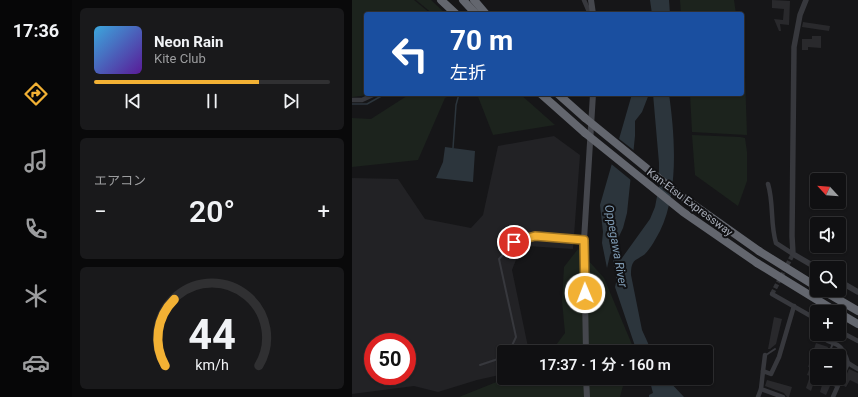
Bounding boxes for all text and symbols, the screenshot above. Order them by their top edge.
text: 17:36 [13,20,59,41]
text: 70 m [450,24,513,57]
icon: left [384,28,436,80]
text: Neon Rain [154,33,223,51]
text: Kite Club [154,51,206,66]
text: 左折 [450,62,486,83]
icon: directions [22,80,50,108]
icon: previous [122,90,144,112]
icon: pause [201,90,223,112]
icon: next [280,90,302,112]
icon: music [22,147,50,175]
street label: Kan-Etsu Expressway [644,166,736,239]
text: エアコン [94,173,146,188]
north arrow [810,173,846,209]
map controls [810,173,846,385]
text: 20° [189,194,235,229]
text: − [94,199,107,224]
text: + [318,199,330,224]
water label: Oppegawa River [602,203,630,290]
icon: phone [22,215,50,243]
button: sound [810,217,846,253]
pin [497,225,531,259]
icon: arrive [503,231,525,253]
button: search [810,261,846,297]
position arrow [564,272,606,314]
icon: climate [22,282,50,310]
button: + [810,305,846,341]
text: 44 [188,310,236,359]
speed limit sign: 50 [364,333,416,385]
icon: car [22,349,50,377]
button: − [810,349,846,385]
text: 17:37 · 1 分 · 160 m [539,356,671,374]
text: km/h [195,357,229,373]

